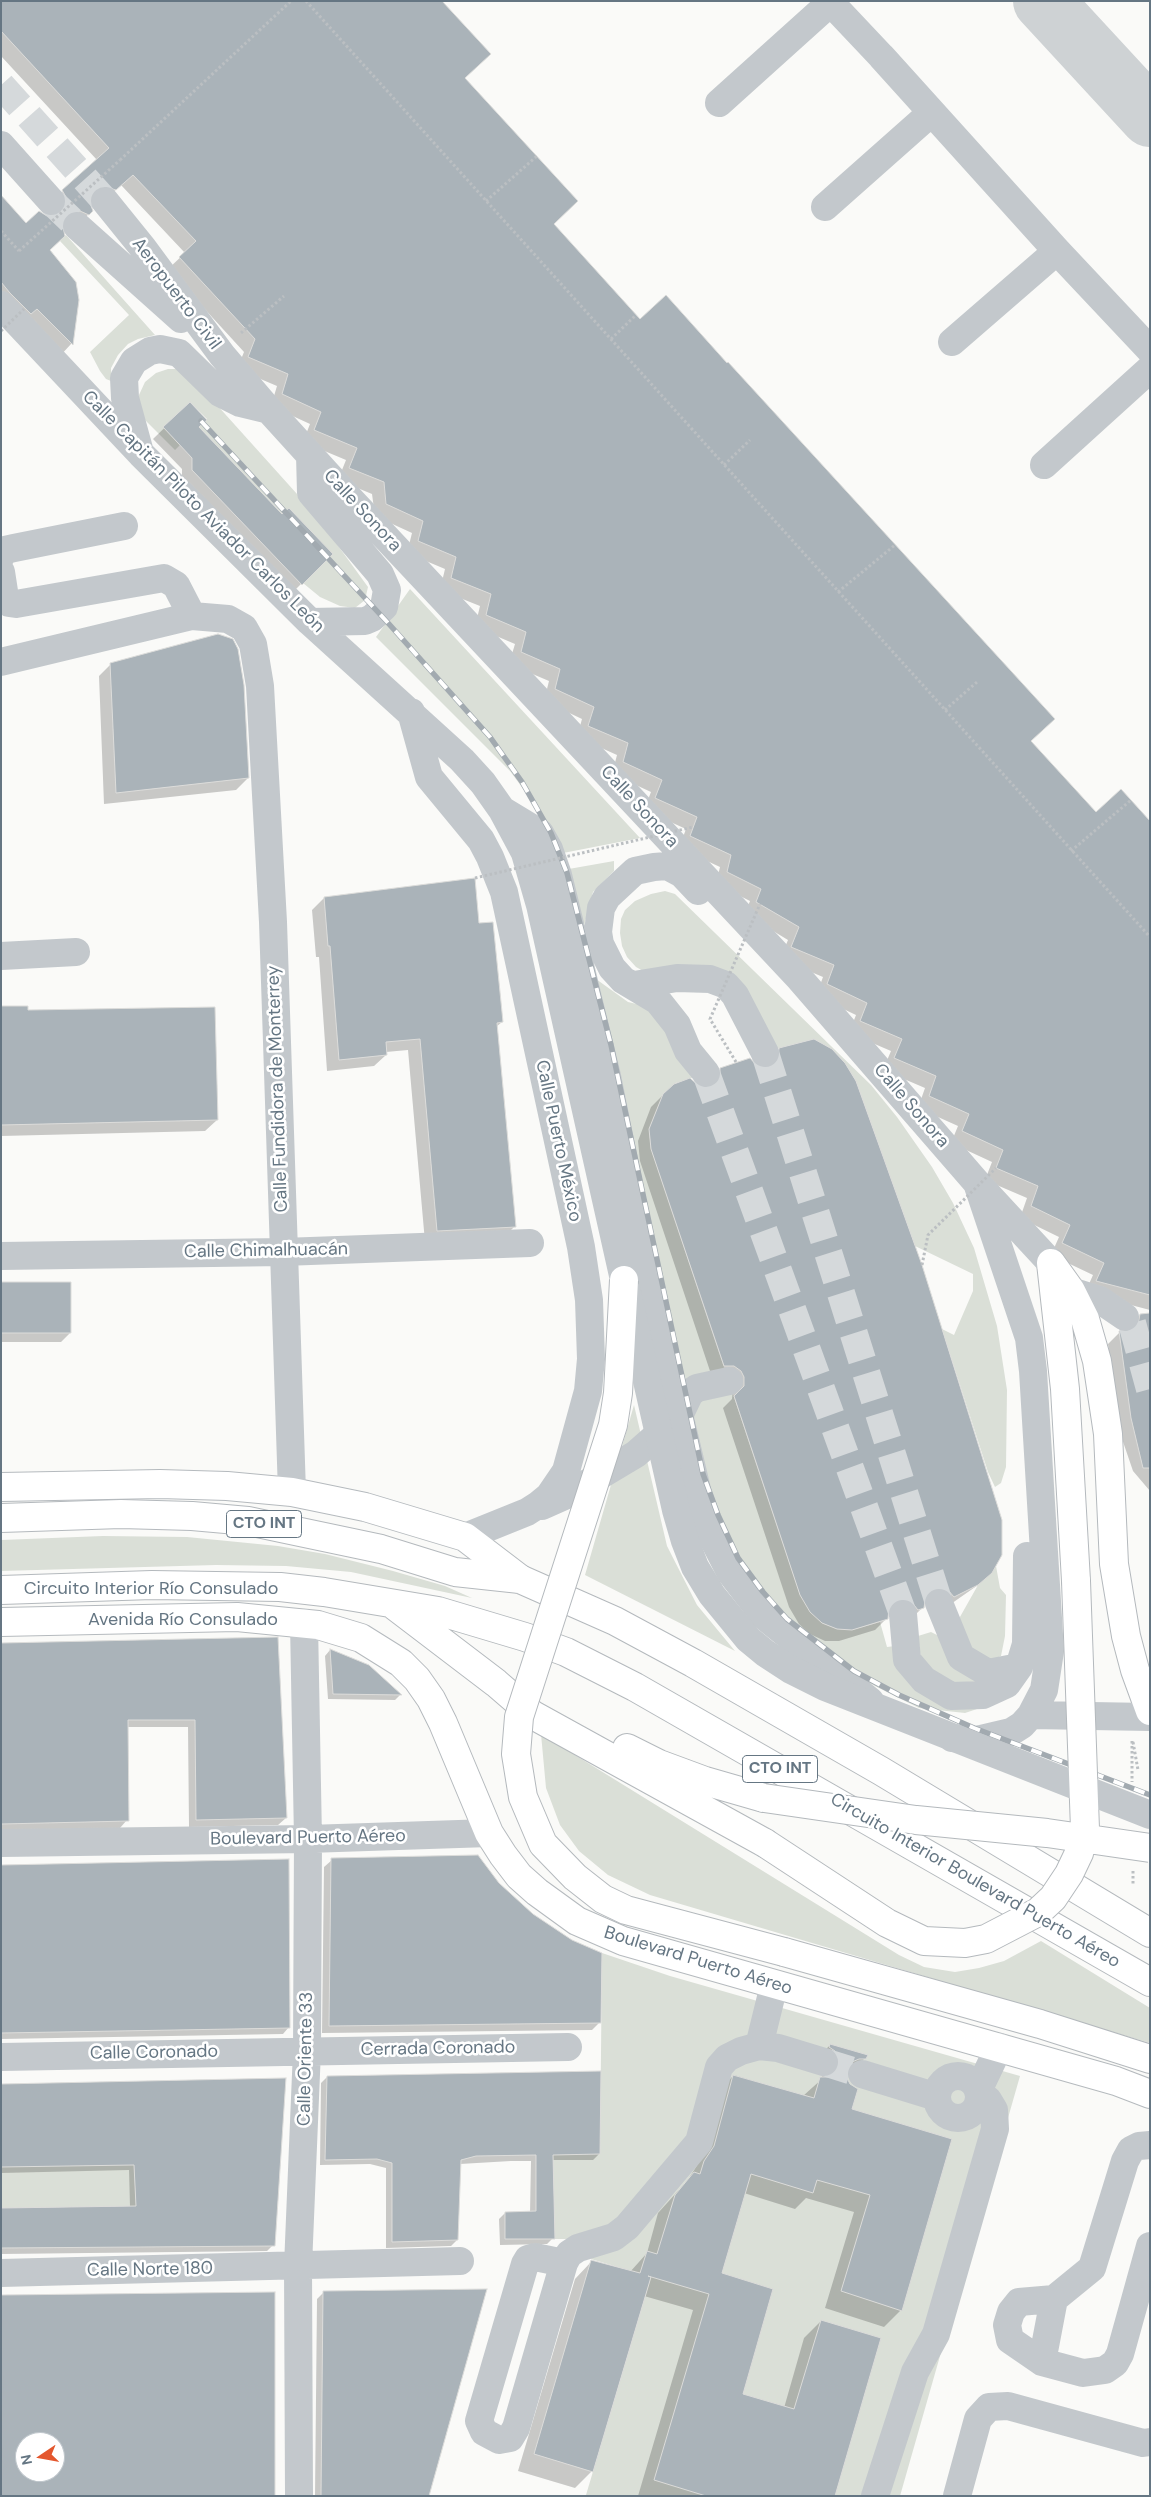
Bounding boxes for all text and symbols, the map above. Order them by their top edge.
street label: Aeropuerto Civil [127,234,225,354]
street label: Calle Capitán Piloto Aviador Carlos León [77,386,329,638]
street label: Calle Sonora [319,465,405,557]
street label: Calle Sonora [596,761,682,853]
street label: Calle Fundidora de Monterrey [263,965,293,1213]
street label: Calle Puerto México [530,1058,586,1224]
street label: Calle Sonora [869,1060,953,1152]
street label: Calle Chimalhuacán [184,1239,348,1263]
road number: CTO INT [226,1510,302,1538]
street label: Circuito Interior Río Consulado [24,1578,278,1600]
street label: Avenida Río Consulado [88,1609,278,1631]
road number: CTO INT [742,1756,818,1782]
street label: Circuito Interior Boulevard Puerto Aéreo [826,1789,1124,1973]
street label: Boulevard Puerto Aéreo [210,1825,406,1851]
street label: Boulevard Puerto Aéreo [601,1922,795,2000]
street label: Calle Oriente 33 [294,1992,318,2126]
street label: Cerrada Coronado [360,2037,516,2061]
street label: Calle Coronado [90,2041,218,2065]
street label: Calle Norte 180 [87,2258,213,2282]
north arrow [15,2432,65,2482]
text: N [16,2453,36,2467]

